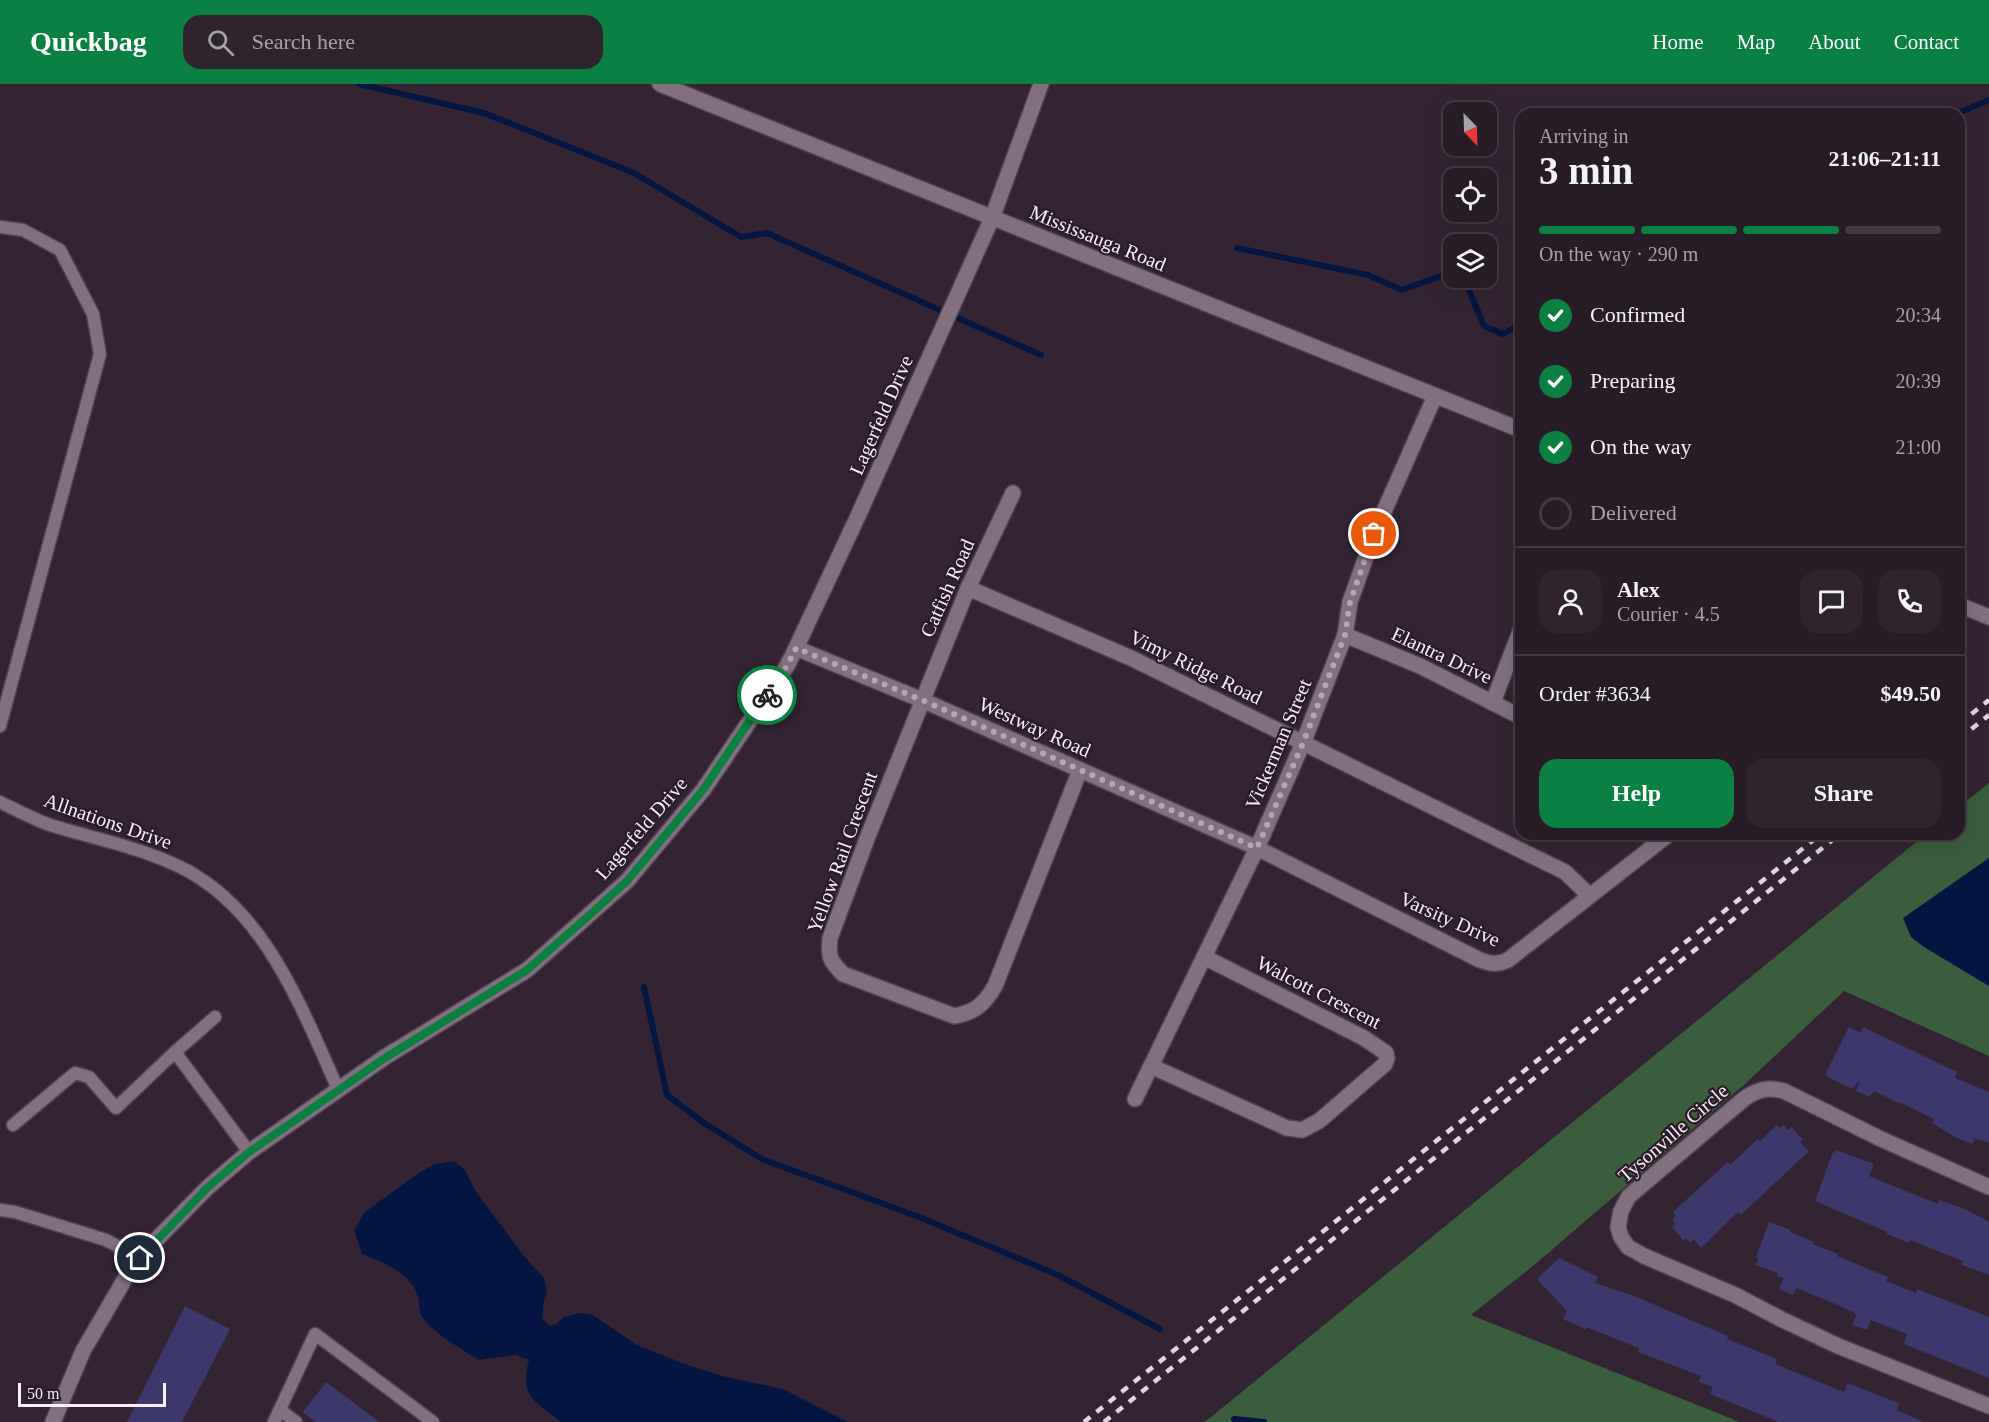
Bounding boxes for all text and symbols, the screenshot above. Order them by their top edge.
search box [183,15,603,69]
text: Quickbag [30,26,147,57]
icon: search [204,26,237,59]
text: Search here [252,29,355,54]
text: Home [1652,30,1704,54]
text: Map [1737,30,1775,54]
text: About [1808,30,1861,54]
text: Contact [1894,30,1959,54]
north arrow [1443,102,1497,156]
map controls [1443,102,1497,288]
text: Arriving in [1539,125,1628,147]
text: 21:06–21:11 [1829,146,1941,171]
text: 3 min [1539,149,1633,192]
button: locate [1443,168,1497,222]
street label: Mississauga Road [1026,201,1169,276]
button: layers [1443,234,1497,288]
text: On the way · 290 m [1539,243,1698,265]
icon: check [1539,299,1572,332]
text: Confirmed [1590,302,1685,327]
text: 20:34 [1895,304,1941,326]
street label: Lagerfeld Drive [845,352,918,478]
icon: check [1539,365,1572,398]
text: Preparing [1590,368,1676,393]
text: 20:39 [1895,370,1941,392]
icon: check [1539,431,1572,464]
text: On the way [1590,434,1691,459]
text: 21:00 [1895,436,1941,458]
text: Delivered [1590,500,1677,525]
pin [1348,508,1399,559]
icon: bag [1357,517,1390,550]
street label: Catfish Road [916,536,978,640]
button: person [1539,570,1602,633]
button: chat [1800,570,1863,633]
button: phone [1878,570,1941,633]
text: Alex [1617,577,1660,602]
text: Courier · 4.5 [1617,603,1720,625]
street label: Elantra Drive [1388,622,1496,688]
street label: Vimy Ridge Road [1126,625,1266,709]
courier [737,665,797,725]
street label: Vickerman Street [1241,675,1316,812]
icon: bike [751,679,784,712]
text: Order #3634 [1539,681,1651,706]
text: $49.50 [1881,681,1941,706]
street label: Westway Road [975,693,1094,762]
button: Help [1539,759,1734,828]
button: Share [1746,759,1941,828]
street label: Yellow Rail Crescent [803,768,882,936]
street label: Lagerfeld Drive [591,772,692,884]
street label: Allnations Drive [41,789,175,853]
street label: Varsity Drive [1396,887,1504,952]
street label: Walcott Crescent [1253,951,1385,1033]
street label: Tysonville Circle [1614,1079,1733,1187]
pin [114,1232,165,1283]
icon: home [123,1241,156,1274]
scale bar [18,1380,166,1408]
text: 50 m [27,1385,59,1402]

